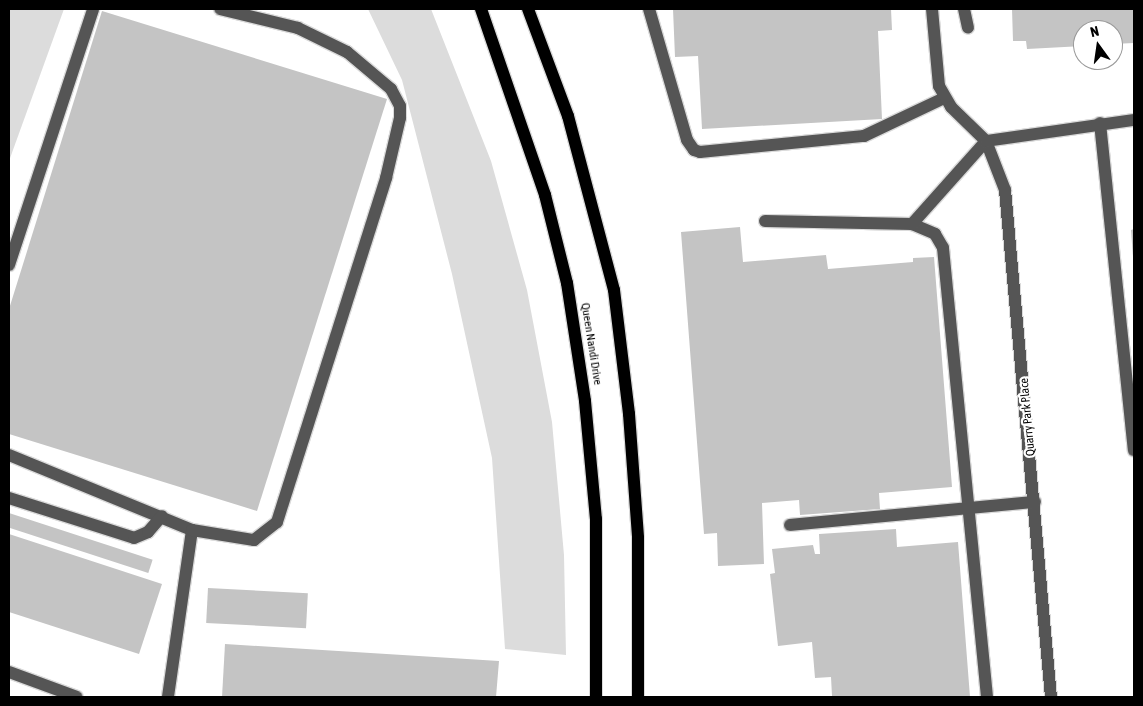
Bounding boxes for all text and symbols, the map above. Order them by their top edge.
north arrow [1073,20,1123,70]
text: N [1089,23,1101,40]
street label: Queen Nandi Drive [577,302,605,386]
street label: Quarry Park Place [1017,377,1039,457]

